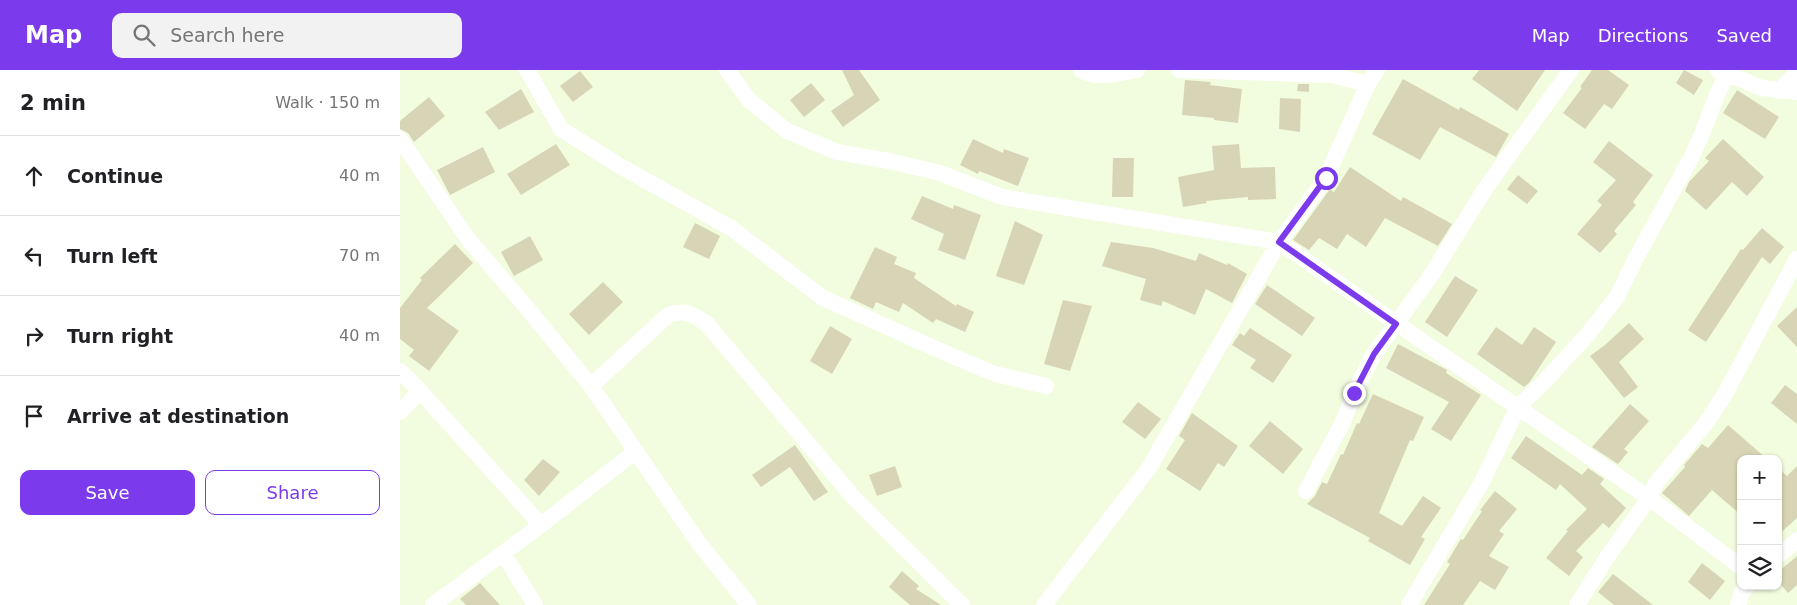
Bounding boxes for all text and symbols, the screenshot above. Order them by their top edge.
search box [112,13,462,58]
text: Map [25,21,82,49]
icon: search [130,21,158,49]
text: Search here [170,24,284,46]
text: Map [1532,25,1570,46]
text: Directions [1598,25,1688,46]
text: Saved [1716,25,1772,46]
text: 2 min [20,91,86,115]
text: Walk · 150 m [275,93,380,112]
icon: ahead [20,162,48,190]
text: Continue [67,165,163,187]
text: 40 m [339,166,380,185]
route start [1315,167,1338,190]
icon: left [20,242,48,270]
text: Turn left [67,245,158,267]
text: 70 m [339,246,380,265]
icon: right [20,322,48,350]
text: Turn right [67,325,173,347]
text: 40 m [339,326,380,345]
route end [1343,382,1366,405]
icon: arrive [20,402,48,430]
text: Arrive at destination [67,405,289,427]
map controls [1737,455,1782,590]
button: + [1737,455,1782,500]
button: Save [20,470,195,515]
button: Share [205,470,380,515]
button: − [1737,500,1782,545]
button: layers [1737,545,1782,590]

